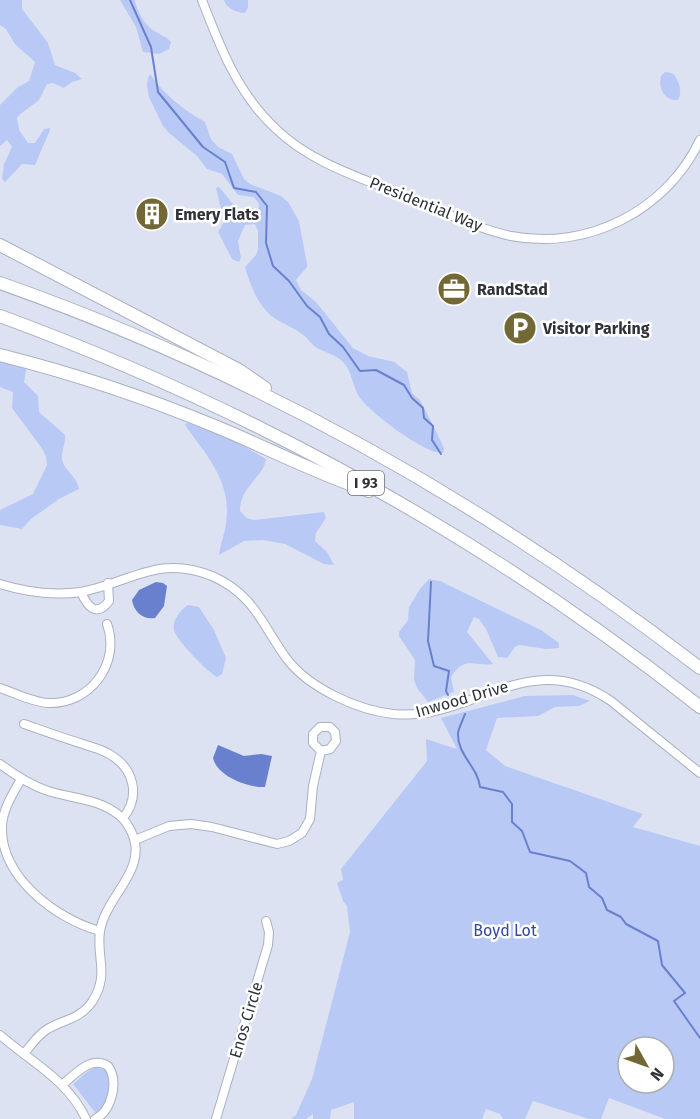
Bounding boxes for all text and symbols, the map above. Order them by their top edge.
street label: Presidential Way [367,173,485,235]
building icon: Emery Flats [134,196,170,232]
place label: Emery Flats [175,205,259,224]
office icon: RandStad [436,271,472,307]
place label: RandStad [477,280,548,299]
parking icon: Visitor Parking [502,310,538,346]
place label: Visitor Parking [542,319,650,338]
road number: I 93 [348,471,384,495]
street label: Inwood Drive [413,677,511,721]
park label: Boyd Lot [473,921,537,940]
street label: Enos Circle [225,979,267,1061]
north arrow [616,1035,676,1095]
text: N [646,1064,668,1084]

